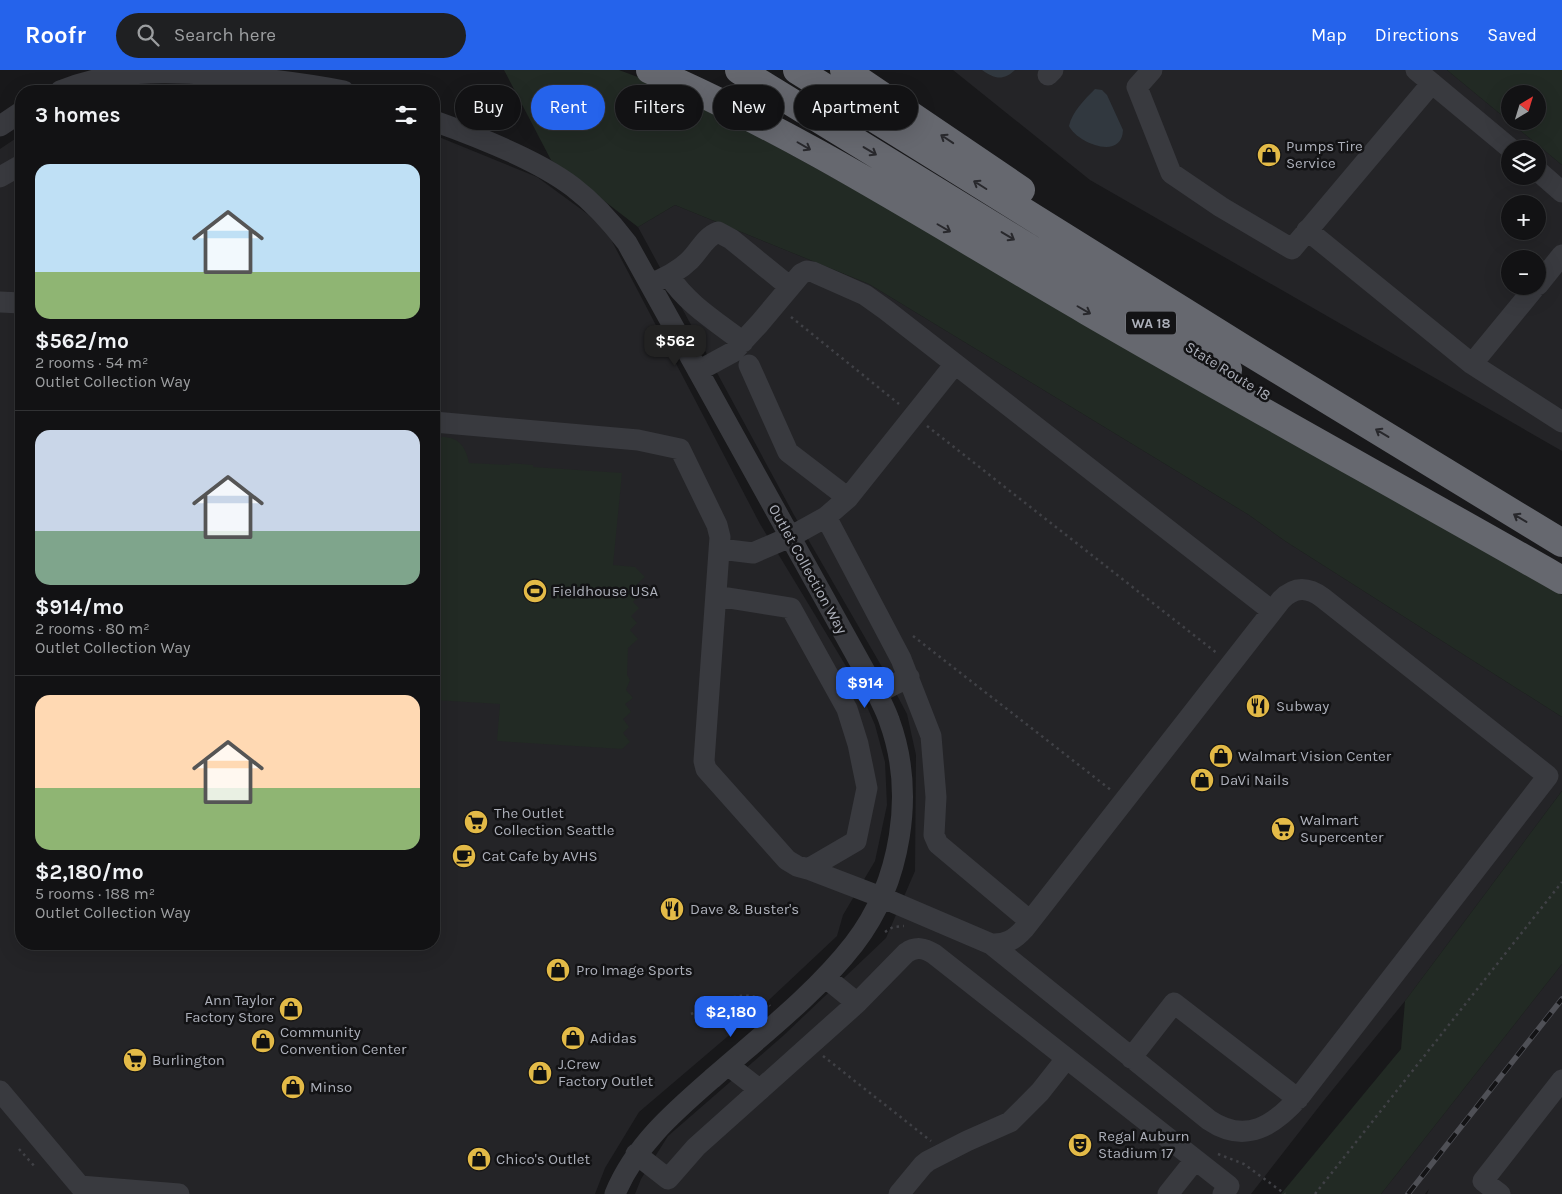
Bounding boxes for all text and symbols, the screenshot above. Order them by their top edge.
search box [116,13,466,58]
text: Roofr [25,21,86,49]
icon: search [134,21,162,49]
text: Search here [174,24,276,46]
text: Map [1311,24,1347,46]
text: Directions [1375,24,1459,46]
text: Saved [1487,24,1537,46]
chip: Buy [455,85,521,130]
chip: Rent [531,85,605,130]
chip: Filters [615,85,703,130]
chip: New [713,85,784,130]
chip: Apartment [794,85,918,130]
north arrow [1501,85,1546,130]
map controls [1501,85,1546,295]
icon: filters [392,101,420,129]
text: 3 homes [35,103,120,127]
one-way arrow [940,134,954,144]
place label: Pumps Tire Service [1286,137,1363,172]
button: layers [1501,140,1546,185]
one-way arrow [796,141,811,151]
shop icon: Pumps Tire Service [1256,142,1282,168]
one-way arrow [862,147,876,157]
one-way arrow [973,179,987,190]
button: + [1501,195,1546,240]
icon: home [183,197,273,287]
one-way arrow [937,223,951,233]
one-way arrow [1001,231,1015,241]
button: − [1501,250,1546,295]
one-way arrow [1077,305,1092,315]
road number: WA 18 [1126,312,1176,334]
pin: $562 [645,324,705,367]
text: $562/mo [35,329,129,353]
text: $562 [655,331,695,350]
street label: State Route 18 [1182,338,1274,404]
text: 2 rooms · 54 m² [35,353,148,372]
text: Outlet Collection Way [35,372,191,391]
one-way arrow [1375,428,1389,438]
icon: home [183,462,273,552]
street label: Outlet Collection Way [765,501,851,637]
one-way arrow [1514,512,1528,522]
sports icon: Fieldhouse USA [522,578,548,604]
place label: Fieldhouse USA [552,582,658,600]
text: $914/mo [35,595,124,619]
text: 2 rooms · 80 m² [35,619,150,638]
text: Outlet Collection Way [35,638,191,657]
pin: $914 [835,666,895,709]
text: $914 [847,673,883,692]
restaurant icon: Subway [1245,693,1271,719]
place label: Subway [1276,697,1329,715]
icon: home [183,727,273,817]
shop icon: Walmart Vision Center [1208,743,1234,769]
place label: Walmart Vision Center [1238,747,1392,765]
shop icon: DaVi Nails [1189,767,1215,793]
place label: DaVi Nails [1220,771,1289,789]
place label: The Outlet Collection Seattle [494,804,614,839]
supermarket icon: The Outlet Collection Seattle [463,809,489,835]
place label: Walmart Supercenter [1300,811,1384,846]
supermarket icon: Walmart Supercenter [1270,816,1296,842]
cafe icon: Cat Cafe by AVHS [451,843,477,869]
place label: Cat Cafe by AVHS [482,847,598,865]
text: $2,180/mo [35,860,144,884]
text: 5 rooms · 188 m² [35,884,155,903]
restaurant icon: Dave & Buster's [659,896,685,922]
place label: Dave & Buster's [690,900,799,918]
text: Outlet Collection Way [35,903,191,922]
shop icon: Pro Image Sports [545,957,571,983]
place label: Pro Image Sports [576,961,693,979]
place label: Ann Taylor Factory Store [185,991,275,1026]
shop icon: Ann Taylor Factory Store [278,996,304,1022]
pin: $2,180 [690,996,772,1038]
text: $2,180 [706,1002,756,1021]
place label: Community Convention Center [280,1023,407,1058]
shop icon: Adidas [560,1025,586,1051]
shop icon: Community Convention Center [250,1028,276,1054]
place label: Adidas [590,1029,637,1047]
supermarket icon: Burlington [122,1047,148,1073]
place label: Burlington [152,1051,225,1069]
place label: J.Crew Factory Outlet [558,1055,654,1090]
shop icon: J.Crew Factory Outlet [527,1060,553,1086]
shop icon: Minso [280,1074,306,1100]
place label: Minso [310,1078,352,1096]
place label: Regal Auburn Stadium 17 [1098,1127,1190,1162]
theatre icon: Regal Auburn Stadium 17 [1067,1132,1093,1158]
shop icon: Chico's Outlet [466,1146,492,1172]
place label: Chico's Outlet [496,1150,590,1168]

